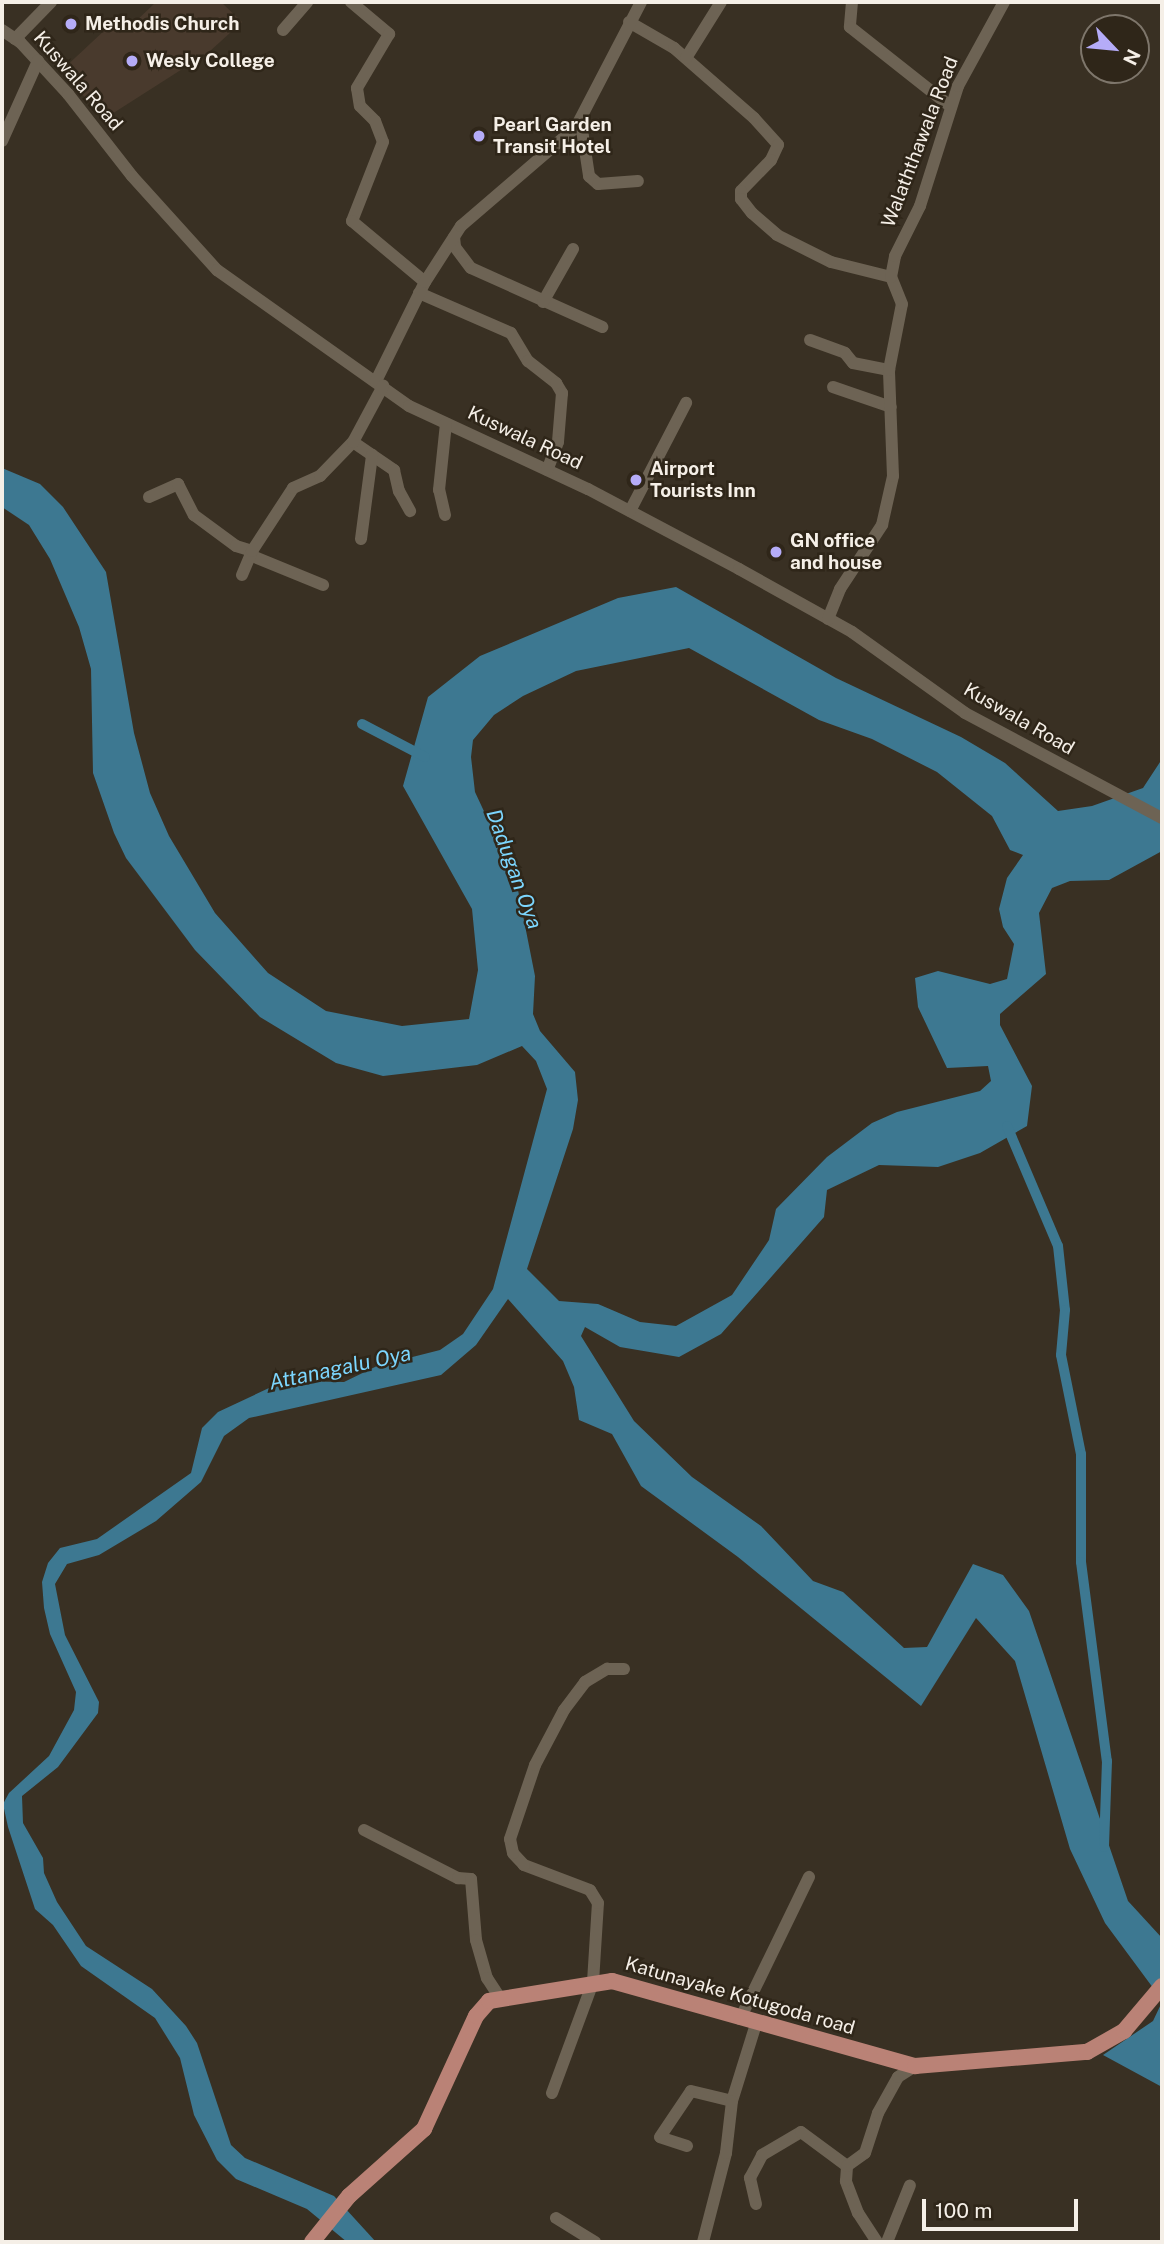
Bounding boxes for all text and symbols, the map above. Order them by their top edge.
place label: Methodis Church [85,13,240,35]
north arrow [1080,14,1150,84]
marker: Methodis Church [63,16,79,32]
street label: Kuswala Road [29,27,127,135]
text: N [1119,46,1145,69]
place label: Wesly College [146,50,275,72]
marker: Wesly College [124,53,140,69]
street label: Walaththawala Road [877,53,963,231]
place label: Pearl Garden Transit Hotel [493,114,612,158]
marker: Pearl Garden Transit Hotel [471,128,487,144]
street label: Kuswala Road [464,401,586,475]
place label: Airport Tourists Inn [650,458,756,502]
marker: Airport Tourists Inn [628,472,644,488]
place label: GN office and house [790,530,882,574]
marker: GN office and house [768,544,784,560]
street label: Kuswala Road [960,678,1078,760]
water label: Dadugan Oya [481,806,547,932]
water label: Attanagalu Oya [267,1341,413,1395]
street label: Katunayake Kotugoda road [622,1952,858,2040]
scale bar [926,2184,1082,2228]
text: 100 m [935,2198,992,2223]

